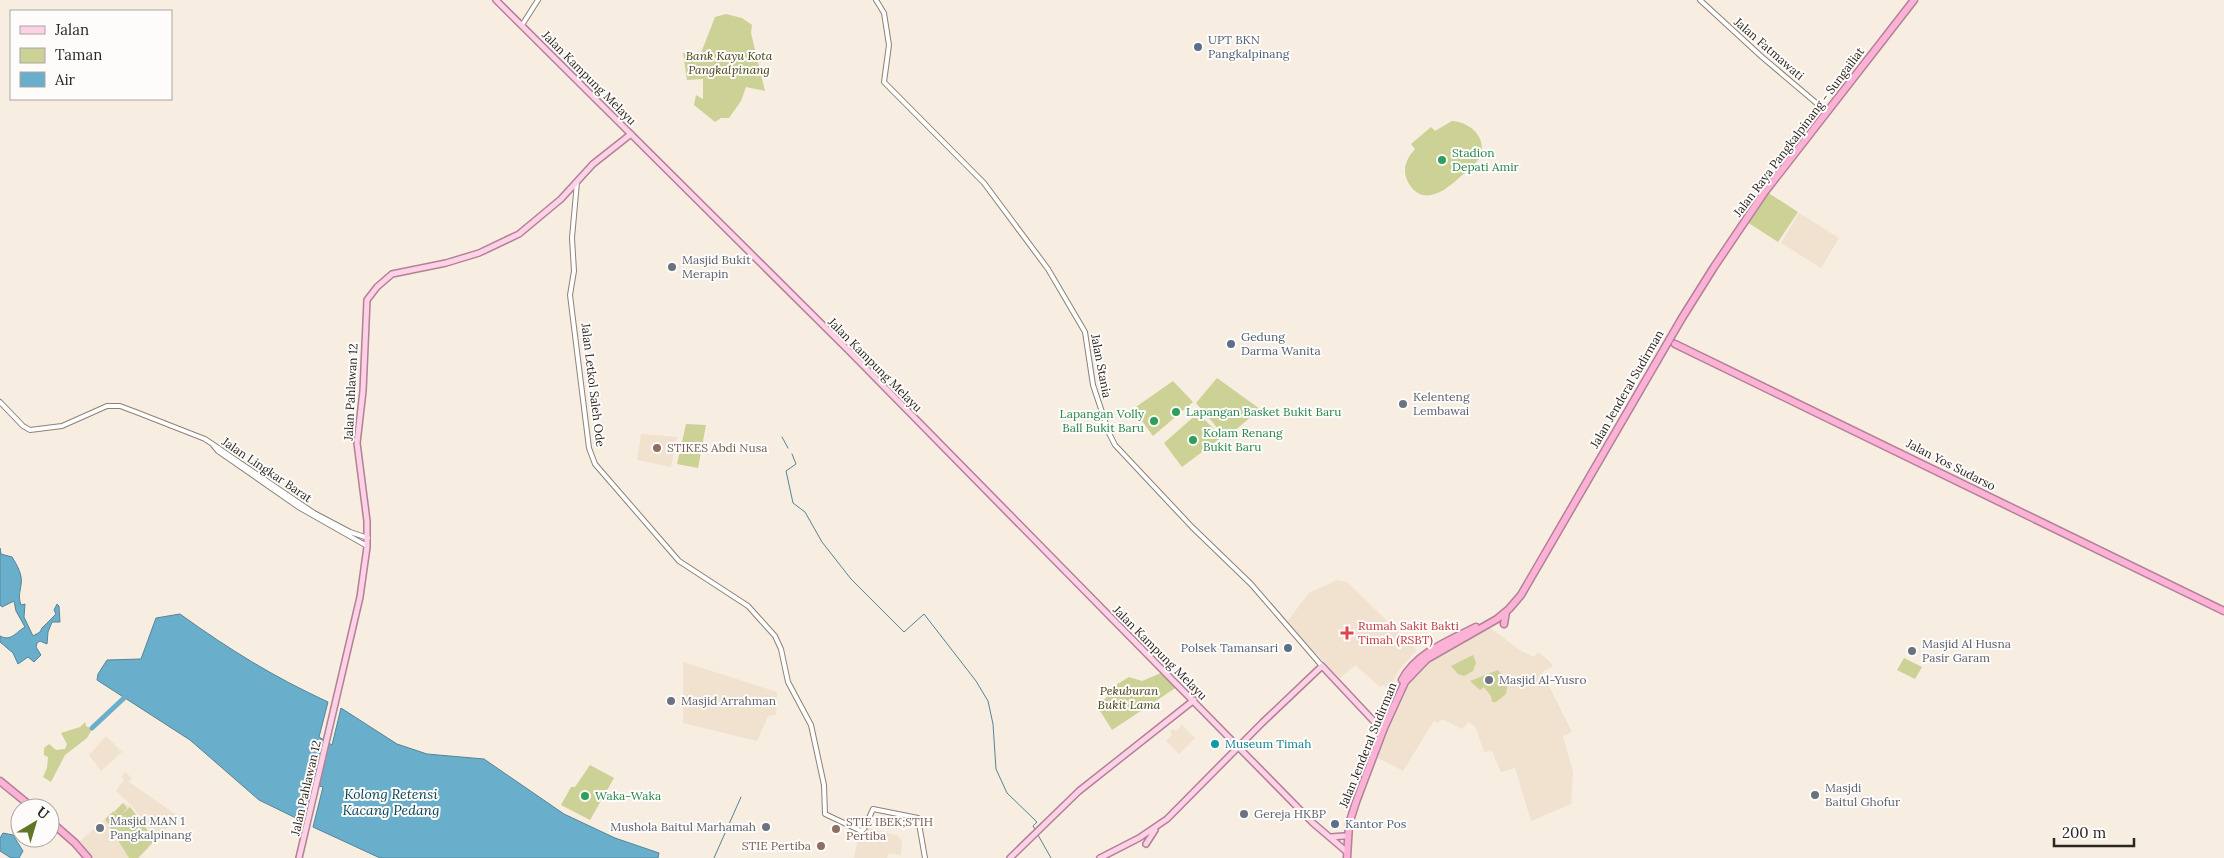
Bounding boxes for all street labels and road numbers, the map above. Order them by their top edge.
street label: Jalan Fatmawati [1731,14,1807,83]
street label: Jalan Kampung Melayu [538,27,640,128]
street label: Jalan Raya Pangkalpinang - Sungailiat [1729,44,1867,220]
street label: Jalan Kampung Melayu [824,314,926,415]
street label: Jalan Letkol Saleh Ode [578,321,609,448]
street label: Jalan Jenderal Sudirman [1586,327,1666,451]
street label: Jalan Stania [1088,332,1115,399]
street label: Jalan Pahlawan 12 [340,343,361,442]
street label: Jalan Lingkar Barat [219,433,315,505]
street label: Jalan Yos Sudarso [1903,435,1998,493]
street label: Jalan Kampung Melayu [1109,602,1211,703]
street label: Jalan Jenderal Sudirman [1335,680,1400,811]
street label: Jalan Pahlawan 12 [287,739,324,838]

